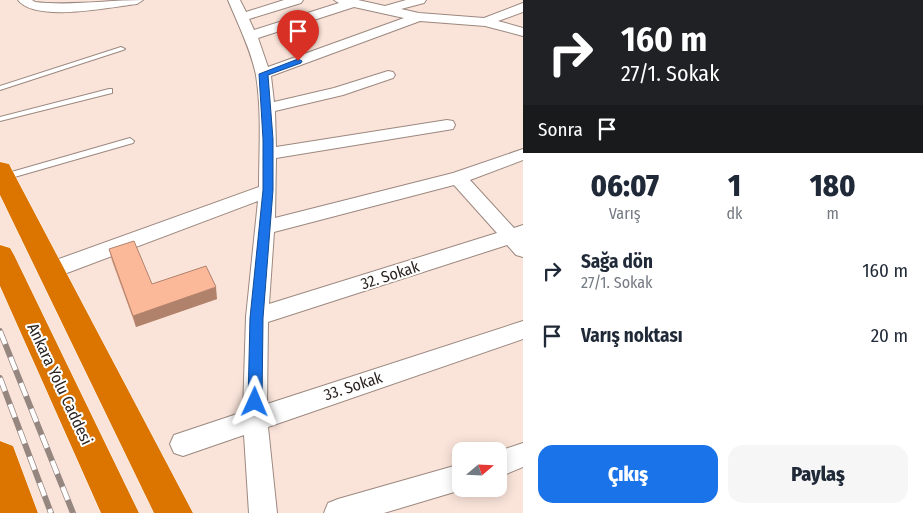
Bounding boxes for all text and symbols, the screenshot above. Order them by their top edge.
pin [277,10,319,61]
icon: arrive [284,17,312,45]
text: 160 m [621,18,707,60]
icon: right [538,20,603,85]
text: 27/1. Sokak [621,60,719,87]
icon: arrive [593,115,621,143]
text: Sonra [538,118,583,141]
text: 06:07 [590,168,659,204]
text: 1 [728,168,741,204]
text: 180 [810,168,856,204]
text: Varış [609,204,641,223]
text: dk [726,204,742,223]
text: m [827,204,839,223]
text: Sağa dön [581,250,653,273]
street label: 32. Sokak [358,257,422,293]
icon: right [538,257,566,285]
text: 160 m [862,259,908,282]
text: 27/1. Sokak [581,273,653,292]
street label: Ankara Yolu Caddesi [23,320,97,448]
icon: arrive [538,322,566,350]
text: Varış noktası [581,324,683,347]
text: 20 m [871,324,908,347]
street label: 33. Sokak [321,367,385,404]
position arrow [228,375,280,427]
north arrow [452,442,508,498]
map controls [452,442,507,497]
button: Çıkış [538,445,718,503]
button: Paylaş [728,445,908,503]

